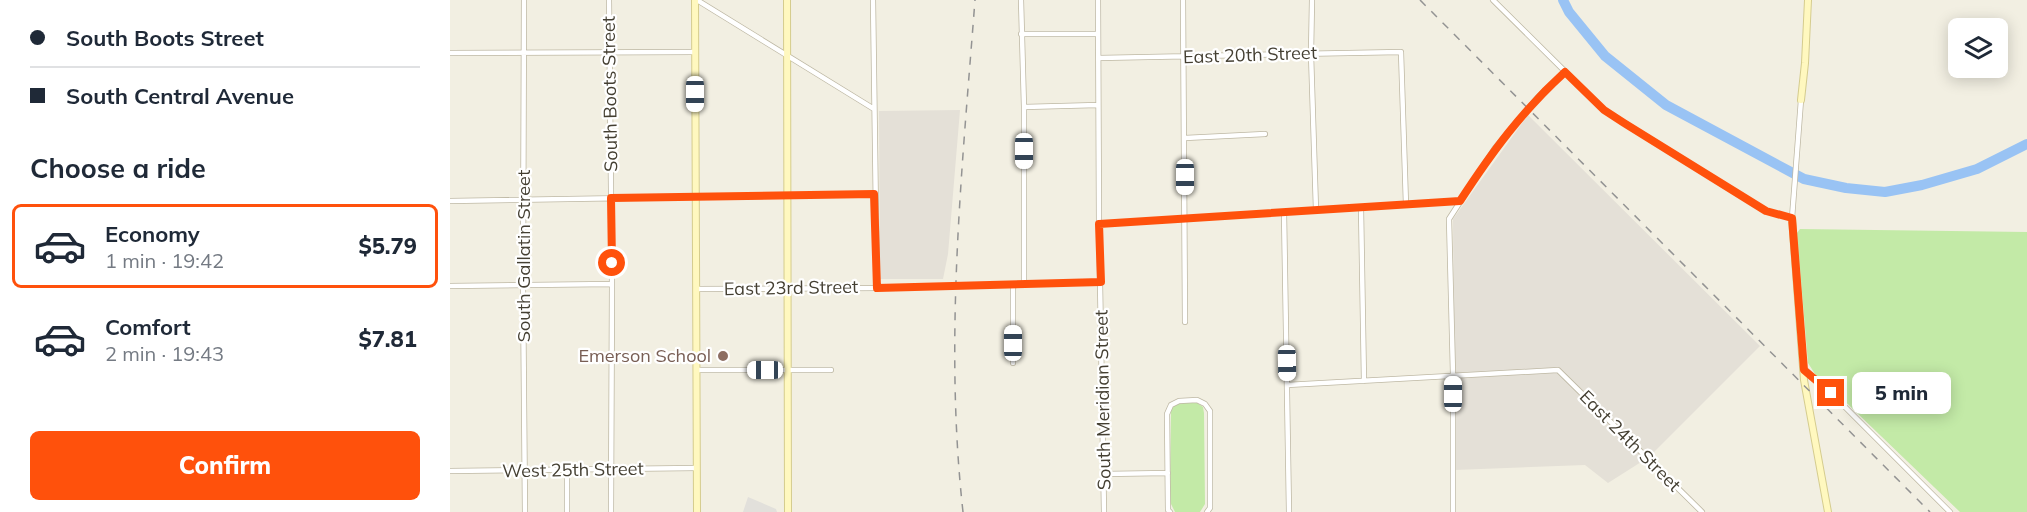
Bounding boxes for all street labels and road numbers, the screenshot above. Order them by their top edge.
street label: South Boots Street [597,16,622,172]
street label: East 20th Street [1183,41,1317,68]
street label: South Gallatin Street [512,170,535,342]
street label: East 23rd Street [724,275,858,300]
street label: South Meridian Street [1089,310,1116,490]
street label: East 24th Street [1575,385,1686,496]
street label: West 25th Street [502,457,644,482]

